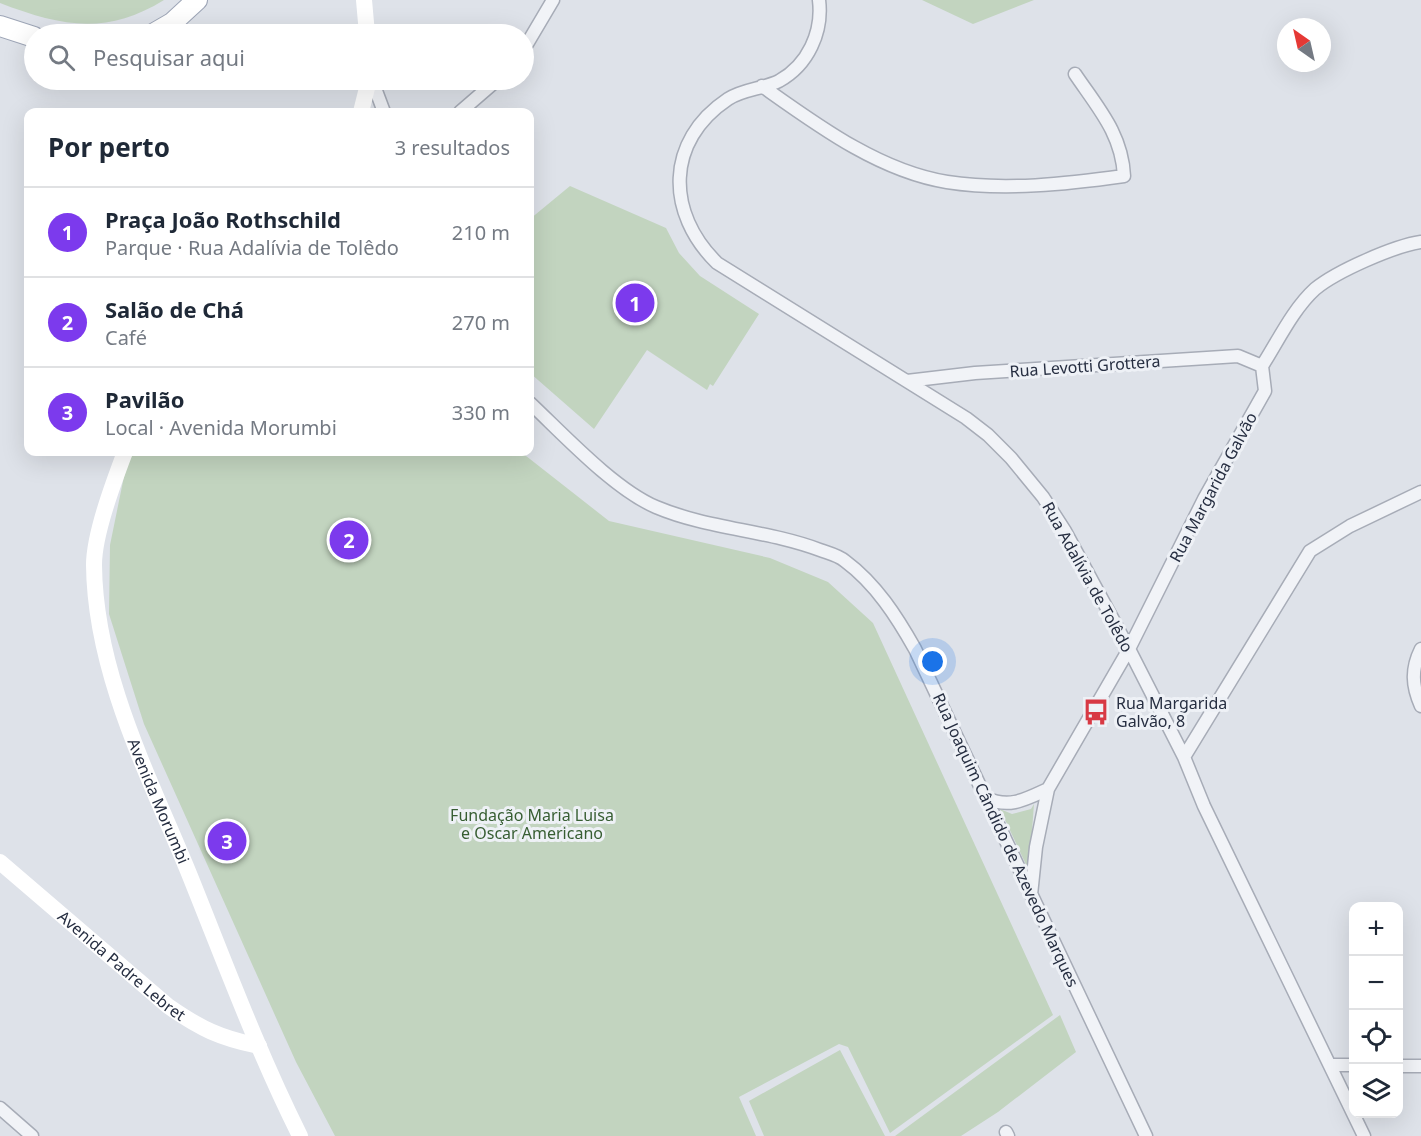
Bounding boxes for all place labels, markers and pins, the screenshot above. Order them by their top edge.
pin: 1 [616,280,654,326]
pin: 2 [330,518,368,562]
place label: Rua Margarida Galvão, 8 [1116,692,1227,732]
bus stop icon: Rua Margarida Galvão, 8 [1081,697,1111,727]
pin: 3 [208,818,246,864]

